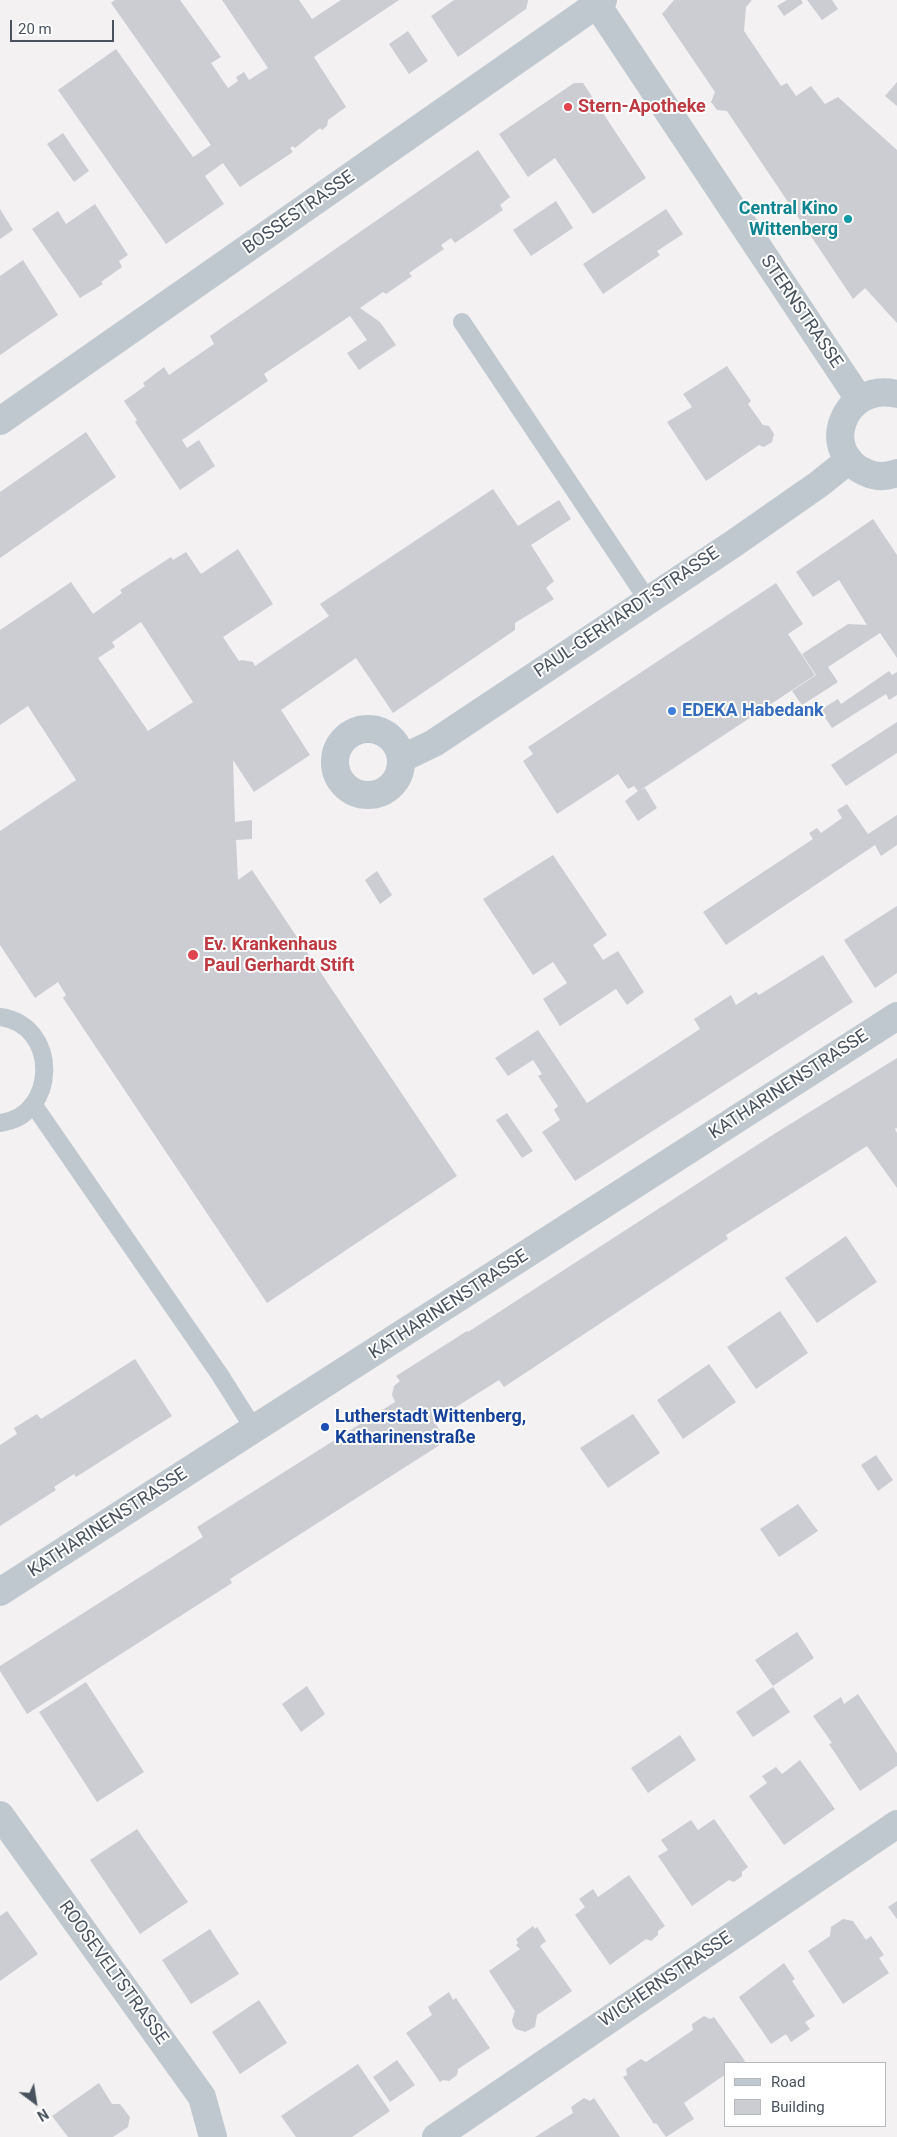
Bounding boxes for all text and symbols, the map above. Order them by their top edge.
scale bar [12,10,116,42]
text: 20 m [18,20,52,38]
place label: Stern-Apotheke [578,96,706,118]
marker: Stern-Apotheke [562,101,574,113]
street label: BOSSESTRASSE [239,167,359,259]
place label: Central Kino Wittenberg [739,198,838,240]
marker: Central Kino Wittenberg [842,213,854,225]
street label: STERNSTRASSE [755,251,847,373]
street label: PAUL-GERHARDT-STRASSE [530,543,724,683]
place label: EDEKA Habedank [682,700,824,722]
marker: EDEKA Habedank [666,705,678,717]
place label: Ev. Krankenhaus Paul Gerhardt Stift [204,934,354,976]
marker: Ev. Krankenhaus Paul Gerhardt Stift [186,948,200,962]
street label: KATHARINENSTRASSE [705,1026,873,1144]
street label: KATHARINENSTRASSE [365,1246,533,1364]
place label: Lutherstadt Wittenberg, Katharinenstraße [335,1406,526,1448]
marker: Lutherstadt Wittenberg, Katharinenstraße [319,1421,331,1433]
street label: KATHARINENSTRASSE [24,1464,192,1582]
street label: ROOSEVELTSTRASSE [54,1897,172,2049]
street label: WICHERNSTRASSE [596,1928,736,2032]
legend [724,2062,887,2127]
text: Road [771,2073,805,2091]
north arrow [10,2077,60,2127]
text: Building [771,2098,825,2116]
text: N [34,2105,51,2124]

